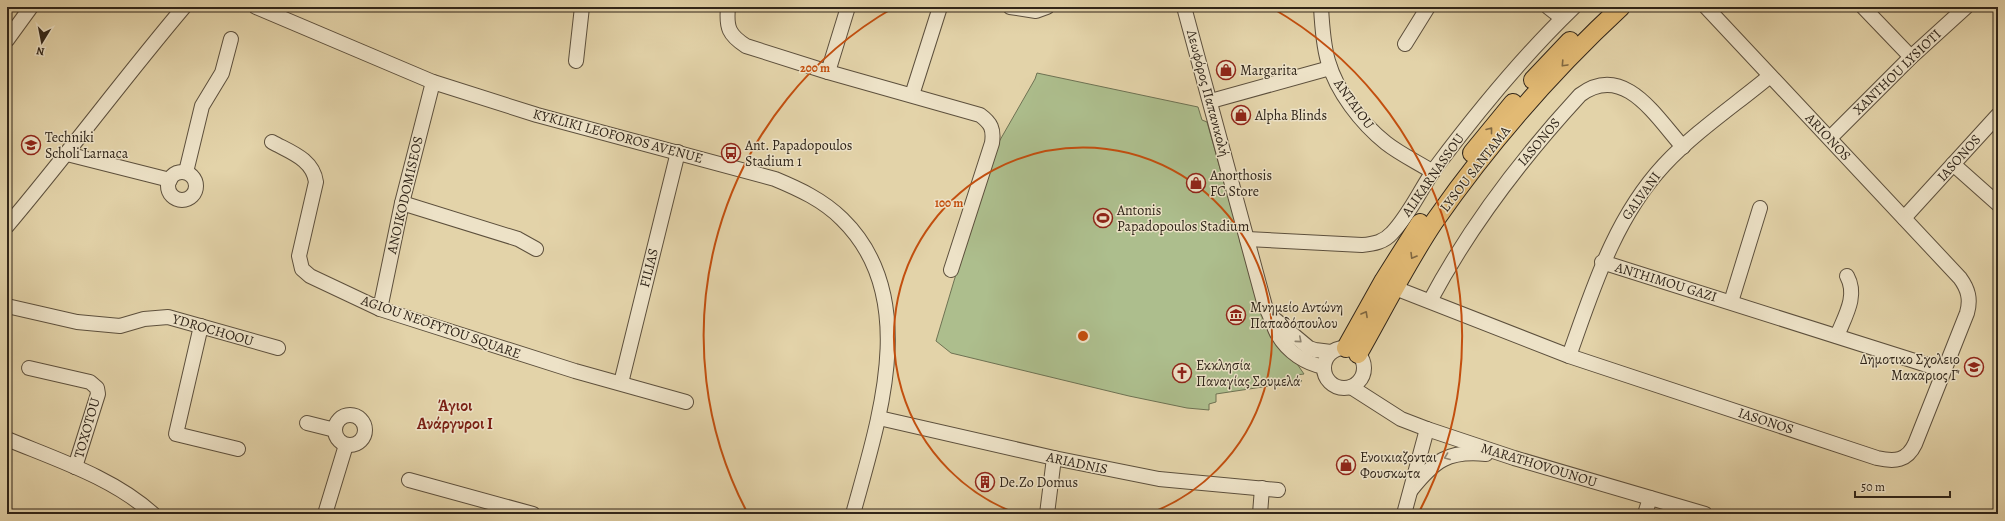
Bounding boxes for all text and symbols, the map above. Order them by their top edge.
north arrow [22,22,62,62]
street label: XANTHOU LYSIOTI [1849,25,1945,119]
street label: Λεωφόρος Παπανικολή [1182,27,1234,158]
text: N [35,43,46,59]
shop icon: Margarita [1215,59,1237,81]
one-way arrow [1561,59,1569,67]
text: 200 m [800,60,830,76]
place label: Margarita [1240,61,1298,80]
street label: ANTAIOU [1329,74,1379,133]
street label: KYKLIKI LEOFOROS AVENUE [531,104,705,168]
shop icon: Alpha Blinds [1230,104,1252,126]
place label: Alpha Blinds [1254,106,1327,125]
street label: ARIONOS [1800,108,1855,165]
street label: IASONOS [1513,114,1565,170]
street label: LYSOU SANTAMA [1435,121,1515,216]
one-way arrow [1485,127,1492,134]
place label: Techniki Scholi Larnaca [45,128,129,163]
street label: ALIKARNASSOU [1397,129,1469,221]
street label: IASONOS [1933,130,1985,186]
school or university icon: Techniki Scholi Larnaca [20,134,42,156]
street label: ANOIKODOMISEOS [382,134,428,257]
place label: Ant. Papadopoulos Stadium 1 [744,136,852,171]
bus stop icon: Ant. Papadopoulos Stadium 1 [720,142,742,164]
place label: Anorthosis FC Store [1209,166,1272,201]
street label: GALVANI [1617,168,1665,224]
shop icon: Anorthosis FC Store [1185,172,1207,194]
text: 100 m [935,195,963,211]
place label: Antonis Papadopoulos Stadium [1116,201,1250,236]
sports icon: Antonis Papadopoulos Stadium [1092,207,1114,229]
street label: FILIAS [635,247,663,289]
one-way arrow [1411,252,1418,259]
street label: ANTHIMOU GAZI [1612,257,1719,307]
street label: AGIOU NEOFYTOU SQUARE [358,290,523,363]
place label: Μνημείο Αντώνη Παπαδόπουλου [1250,298,1343,333]
museum icon: Μνημείο Αντώνη Παπαδόπουλου [1225,304,1247,326]
street label: YDROCHOOU [169,309,256,351]
one-way arrow [1360,310,1368,318]
centre of rings [1076,329,1090,343]
one-way arrow [1294,335,1302,342]
place label: Δημοτικο Σχολειο Μακαριος Γ' [1860,350,1960,385]
place label: Εκκλησία Παναγίας Σουμελά [1196,356,1301,391]
school or university icon: Δημοτικο Σχολειο Μακαριος Γ' [1963,356,1985,378]
church icon: Εκκλησία Παναγίας Σουμελά [1171,362,1193,384]
street label: TOXOTOU [69,395,105,460]
district label: Άγιοι Ανάργυροι Ι [416,395,493,435]
street label: IASONOS [1736,403,1796,439]
street label: MARATHOVOUNOU [1479,438,1600,492]
street label: ARIADNIS [1044,447,1109,479]
place label: Ενοικιαζονται Φουσκωτα [1360,448,1437,483]
one-way arrow [1444,452,1452,460]
shop icon: Ενοικιαζονται Φουσκωτα [1335,454,1357,476]
building icon: De.Zo Domus [974,471,996,493]
place label: De.Zo Domus [999,473,1078,492]
scale bar [1855,473,1950,499]
text: 50 m [1861,479,1885,495]

